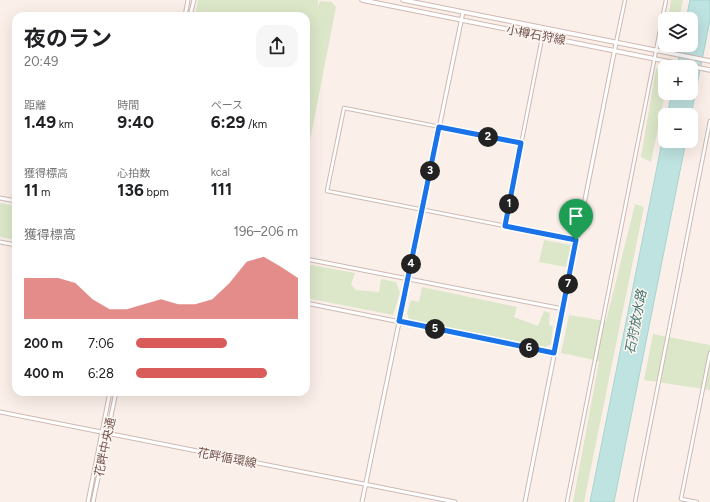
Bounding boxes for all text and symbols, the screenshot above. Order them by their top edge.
map controls [658,12,698,148]
button: layers [658,12,698,52]
street label: 小樽石狩線 [505,22,567,48]
text: 夜のラン [24,25,112,52]
button: share [256,25,298,67]
text: 20:49 [24,54,58,69]
button: + [658,60,698,100]
text: 距離 [24,99,46,112]
text: 時間 [117,99,139,112]
text: ペース [211,99,243,112]
button: − [658,108,698,148]
text: 1.49 [24,112,56,132]
text: 9:40 [117,112,154,132]
text: 6:29 [211,112,245,132]
text: km [56,118,73,131]
text: /km [245,118,267,131]
pin: 2 [478,127,498,147]
text: 2 [485,130,491,143]
pin: 3 [420,161,440,181]
text: 3 [427,164,433,177]
text: kcal [211,166,230,179]
text: 獲得標高 [24,167,68,180]
text: 心拍数 [117,167,150,180]
text: 111 [211,179,232,199]
text: 11 [24,180,38,200]
text: 136 [117,180,144,200]
text: m [38,186,50,199]
text: bpm [144,186,169,199]
pin: 1 [499,194,519,214]
text: 1 [507,197,511,210]
pin [559,199,593,240]
icon: arrive [565,205,587,227]
text: 196–206 m [234,224,298,239]
text: 獲得標高 [24,227,76,242]
pin: 4 [401,254,421,274]
text: 4 [408,257,414,270]
pin: 7 [558,274,578,294]
text: 7 [565,277,571,290]
water label: 石狩放水路 [622,288,649,355]
pin: 5 [425,319,445,339]
text: 5 [432,322,438,335]
text: 200 m [24,336,63,351]
text: 7:06 [88,336,114,351]
pin: 6 [519,338,539,358]
text: 6 [526,341,532,354]
text: 400 m [24,366,64,381]
text: 6:28 [88,366,114,381]
street label: 花畔中央通 [92,416,118,478]
street label: 花畔循環線 [196,445,258,471]

